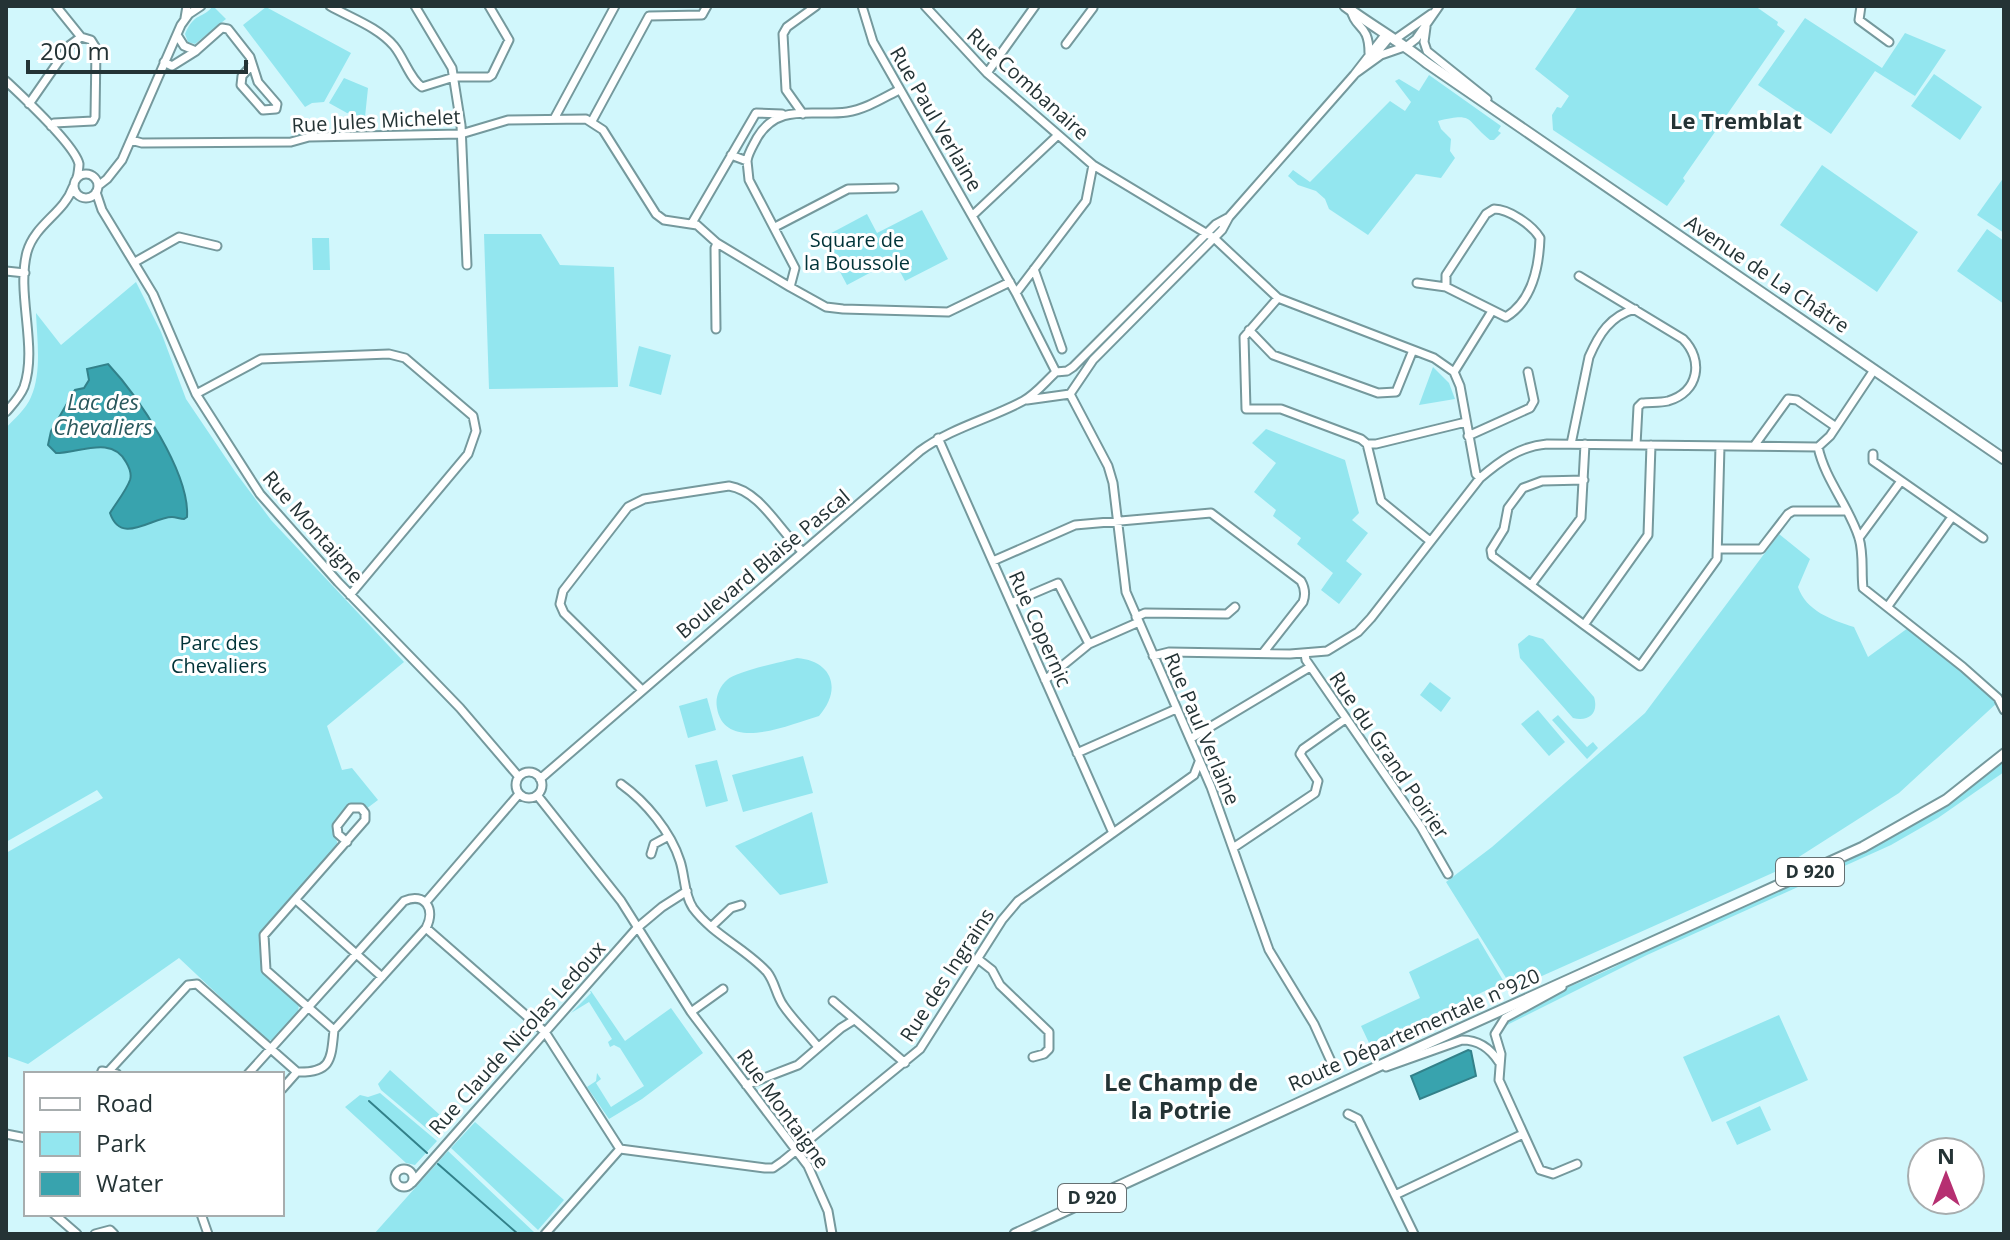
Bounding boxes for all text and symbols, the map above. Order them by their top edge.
street label: Rue Combanaire [962,22,1095,146]
scale bar [28,24,246,74]
text: 200 m [40,34,110,67]
street label: Rue Paul Verlaine [884,42,989,196]
street label: Rue Jules Michelet [291,103,461,138]
district label: Le Tremblat [1670,105,1802,135]
street label: Avenue de La Châtre [1680,209,1855,339]
park label: Square de la Boussole [804,226,910,276]
water label: Lac des Chevaliers [53,386,153,441]
street label: Rue Montaigne [257,465,370,589]
street label: Boulevard Blaise Pascal [670,483,855,644]
street label: Rue Copernic [1003,567,1078,691]
park label: Parc des Chevaliers [171,629,267,679]
street label: Rue Paul Verlaine [1158,649,1247,809]
street label: Rue du Grand Poirier [1323,666,1455,844]
road number: D 920 [1776,858,1844,886]
street label: Rue des Ingrains [893,903,1000,1047]
street label: Rue Claude Nicolas Ledoux [422,935,611,1140]
street label: Route Départementale n°920 [1284,962,1544,1097]
street label: Rue Montaigne [731,1044,836,1174]
district label: Le Champ de la Potrie [1104,1065,1258,1126]
legend [24,1072,284,1216]
text: Road [96,1086,153,1119]
text: Park [96,1126,147,1159]
north arrow [1906,1136,1986,1216]
text: N [1937,1140,1955,1170]
text: Water [96,1166,164,1199]
road number: D 920 [1058,1184,1126,1212]

